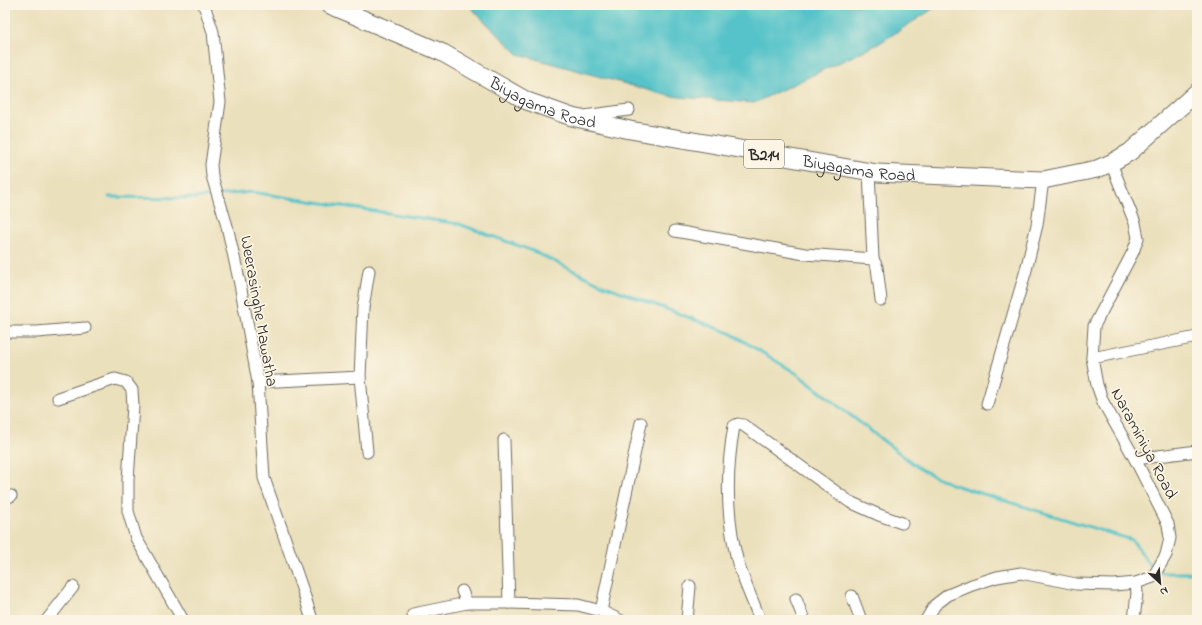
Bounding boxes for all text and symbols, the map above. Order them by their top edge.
street label: Biyagama Road [483,70,599,136]
road number: B214 [744,140,784,168]
street label: Biyagama Road [799,149,916,189]
street label: Weerasinghe Mawatha [231,234,284,389]
street label: Naraminiya Road [1103,384,1184,505]
north arrow [1140,563,1180,603]
text: N [1157,582,1171,600]

